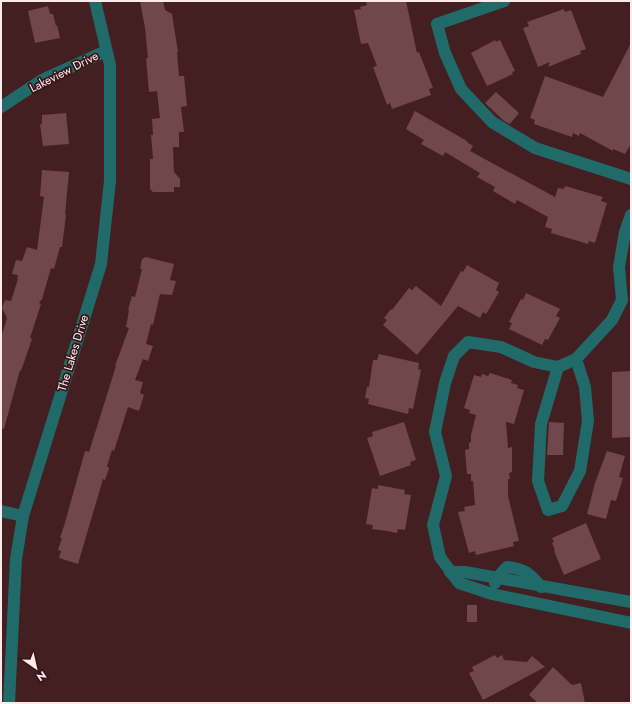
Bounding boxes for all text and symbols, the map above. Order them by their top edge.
street label: Lakeview Drive [26,47,102,97]
street label: The Lakes Drive [53,312,93,394]
north arrow [16,648,56,688]
text: N [33,667,50,685]

